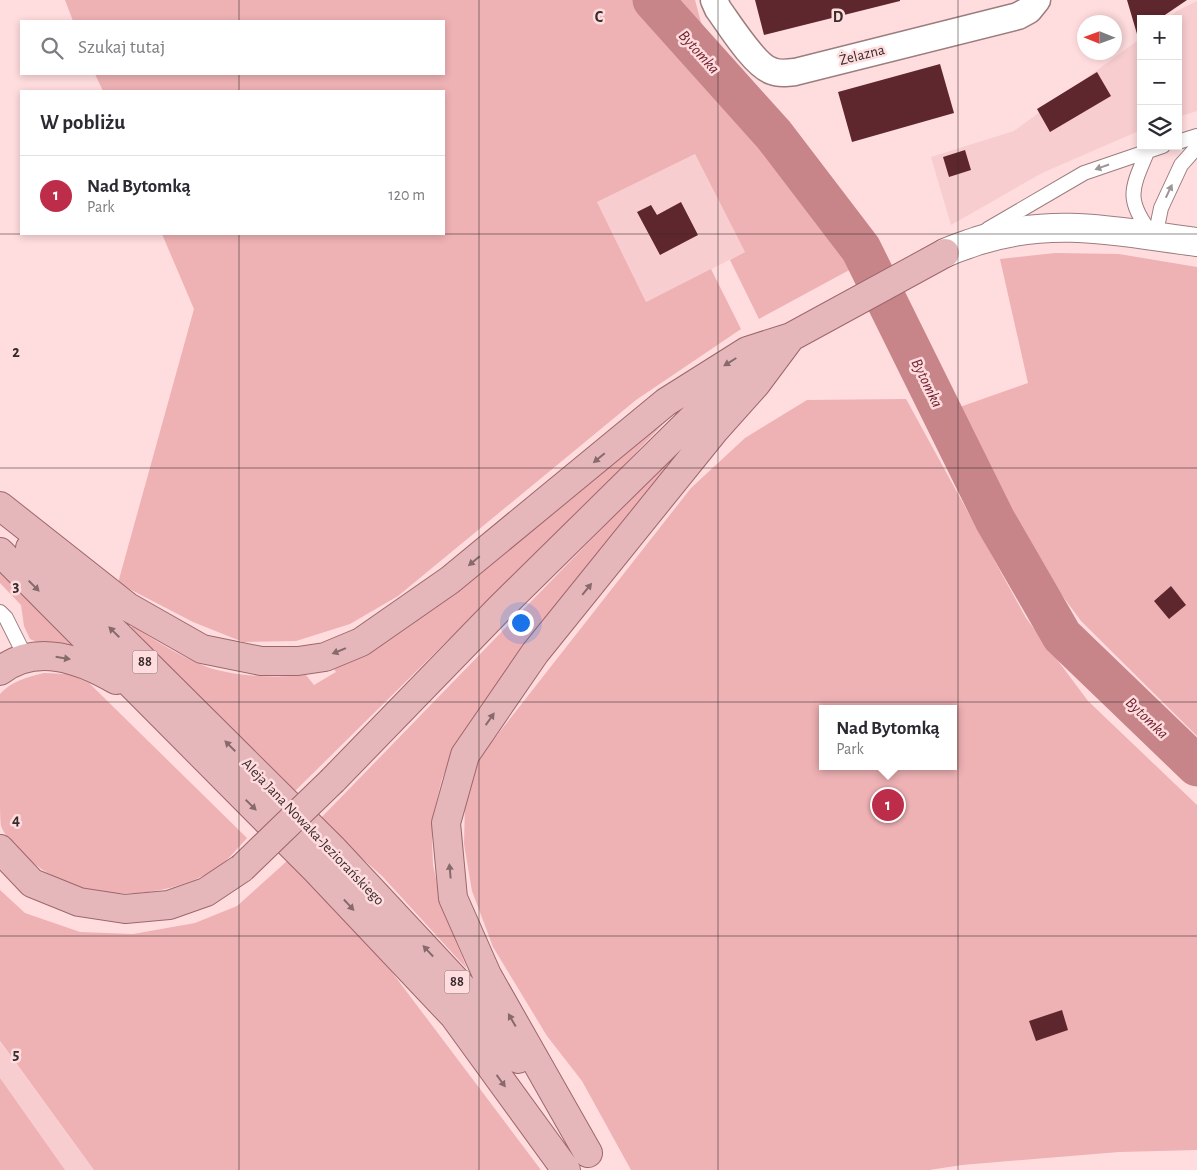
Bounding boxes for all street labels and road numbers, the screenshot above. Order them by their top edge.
street label: Żelazna [837,40,886,68]
road number: 88 [132,650,158,674]
street label: Aleja Jana Nowaka-Jeziorańskiego [239,756,387,908]
road number: 88 [444,970,470,994]

